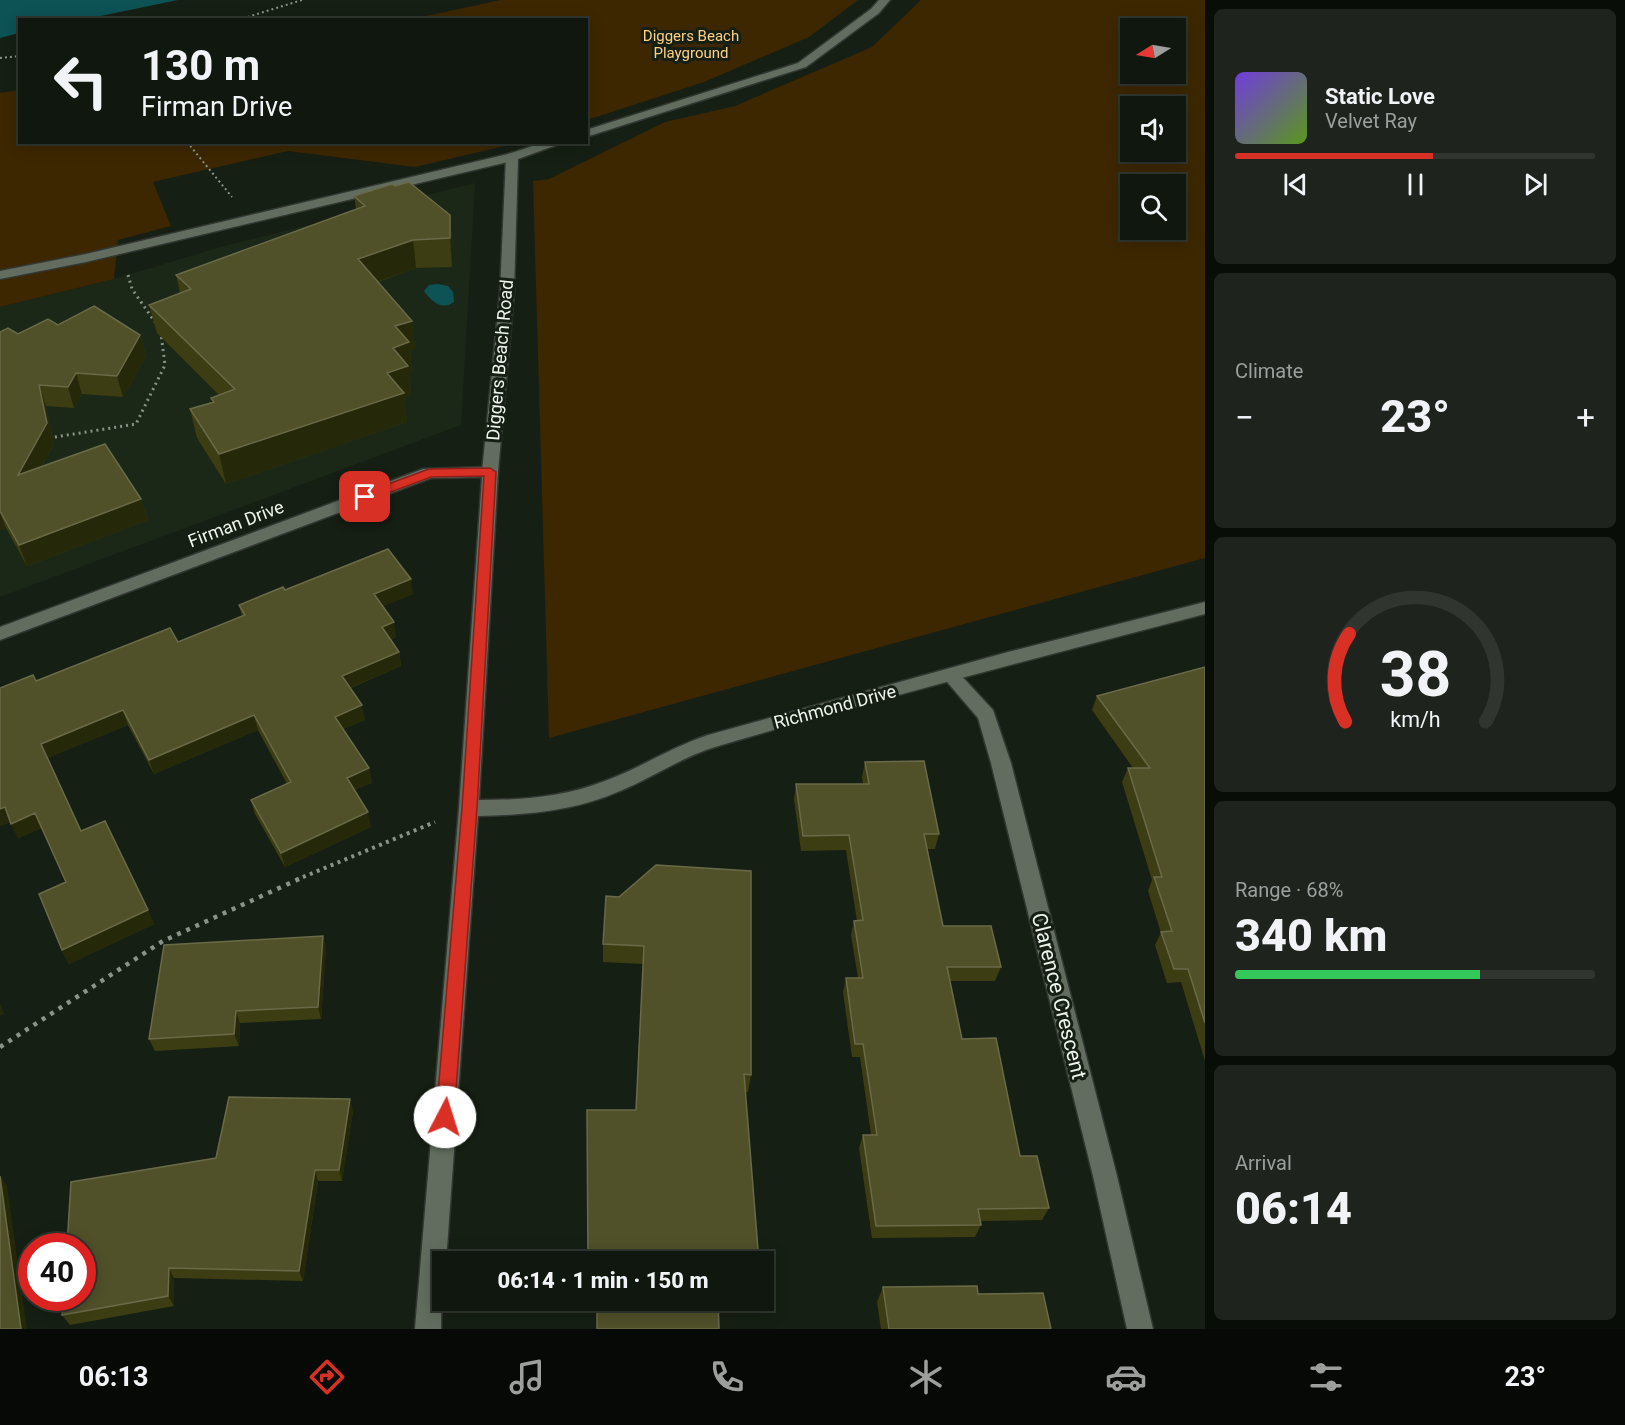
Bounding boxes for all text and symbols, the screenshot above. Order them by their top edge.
north arrow [1120,18,1186,84]
map controls [1120,18,1186,240]
park label: Diggers Beach Playground [643,27,739,62]
text: 130 m [141,41,260,90]
icon: left [42,42,120,120]
text: Static Love [1325,84,1435,109]
text: Firman Drive [141,91,292,123]
button: sound [1120,96,1186,162]
text: Velvet Ray [1325,109,1417,133]
icon: previous [1279,168,1312,201]
icon: pause [1399,168,1432,201]
icon: next [1519,168,1552,201]
button: search [1120,174,1186,240]
street label: Diggers Beach Road [482,279,517,441]
text: Climate [1235,359,1303,383]
text: 23° [1380,390,1450,443]
text: − [1235,398,1254,437]
text: + [1576,398,1595,437]
pin [339,471,390,522]
icon: arrive [348,480,381,513]
street label: Firman Drive [185,496,287,551]
text: 38 [1379,638,1451,711]
street label: Richmond Drive [771,680,898,733]
text: km/h [1390,707,1440,732]
text: Range · 68% [1235,878,1343,902]
text: 340 km [1235,909,1387,962]
street label: Clarence Crescent [1027,910,1091,1082]
position arrow [413,1085,477,1149]
text: Arrival [1235,1151,1292,1175]
text: 06:14 [1235,1182,1352,1235]
speed limit sign: 40 [18,1233,96,1311]
text: 06:14 · 1 min · 150 m [498,1268,708,1293]
icon: directions [306,1356,348,1398]
icon: music [506,1356,548,1398]
icon: phone [706,1356,748,1398]
icon: climate [905,1356,947,1398]
icon: car [1105,1356,1147,1398]
icon: filters [1305,1356,1347,1398]
text: 06:13 [79,1361,148,1393]
text: 23° [1505,1361,1546,1393]

